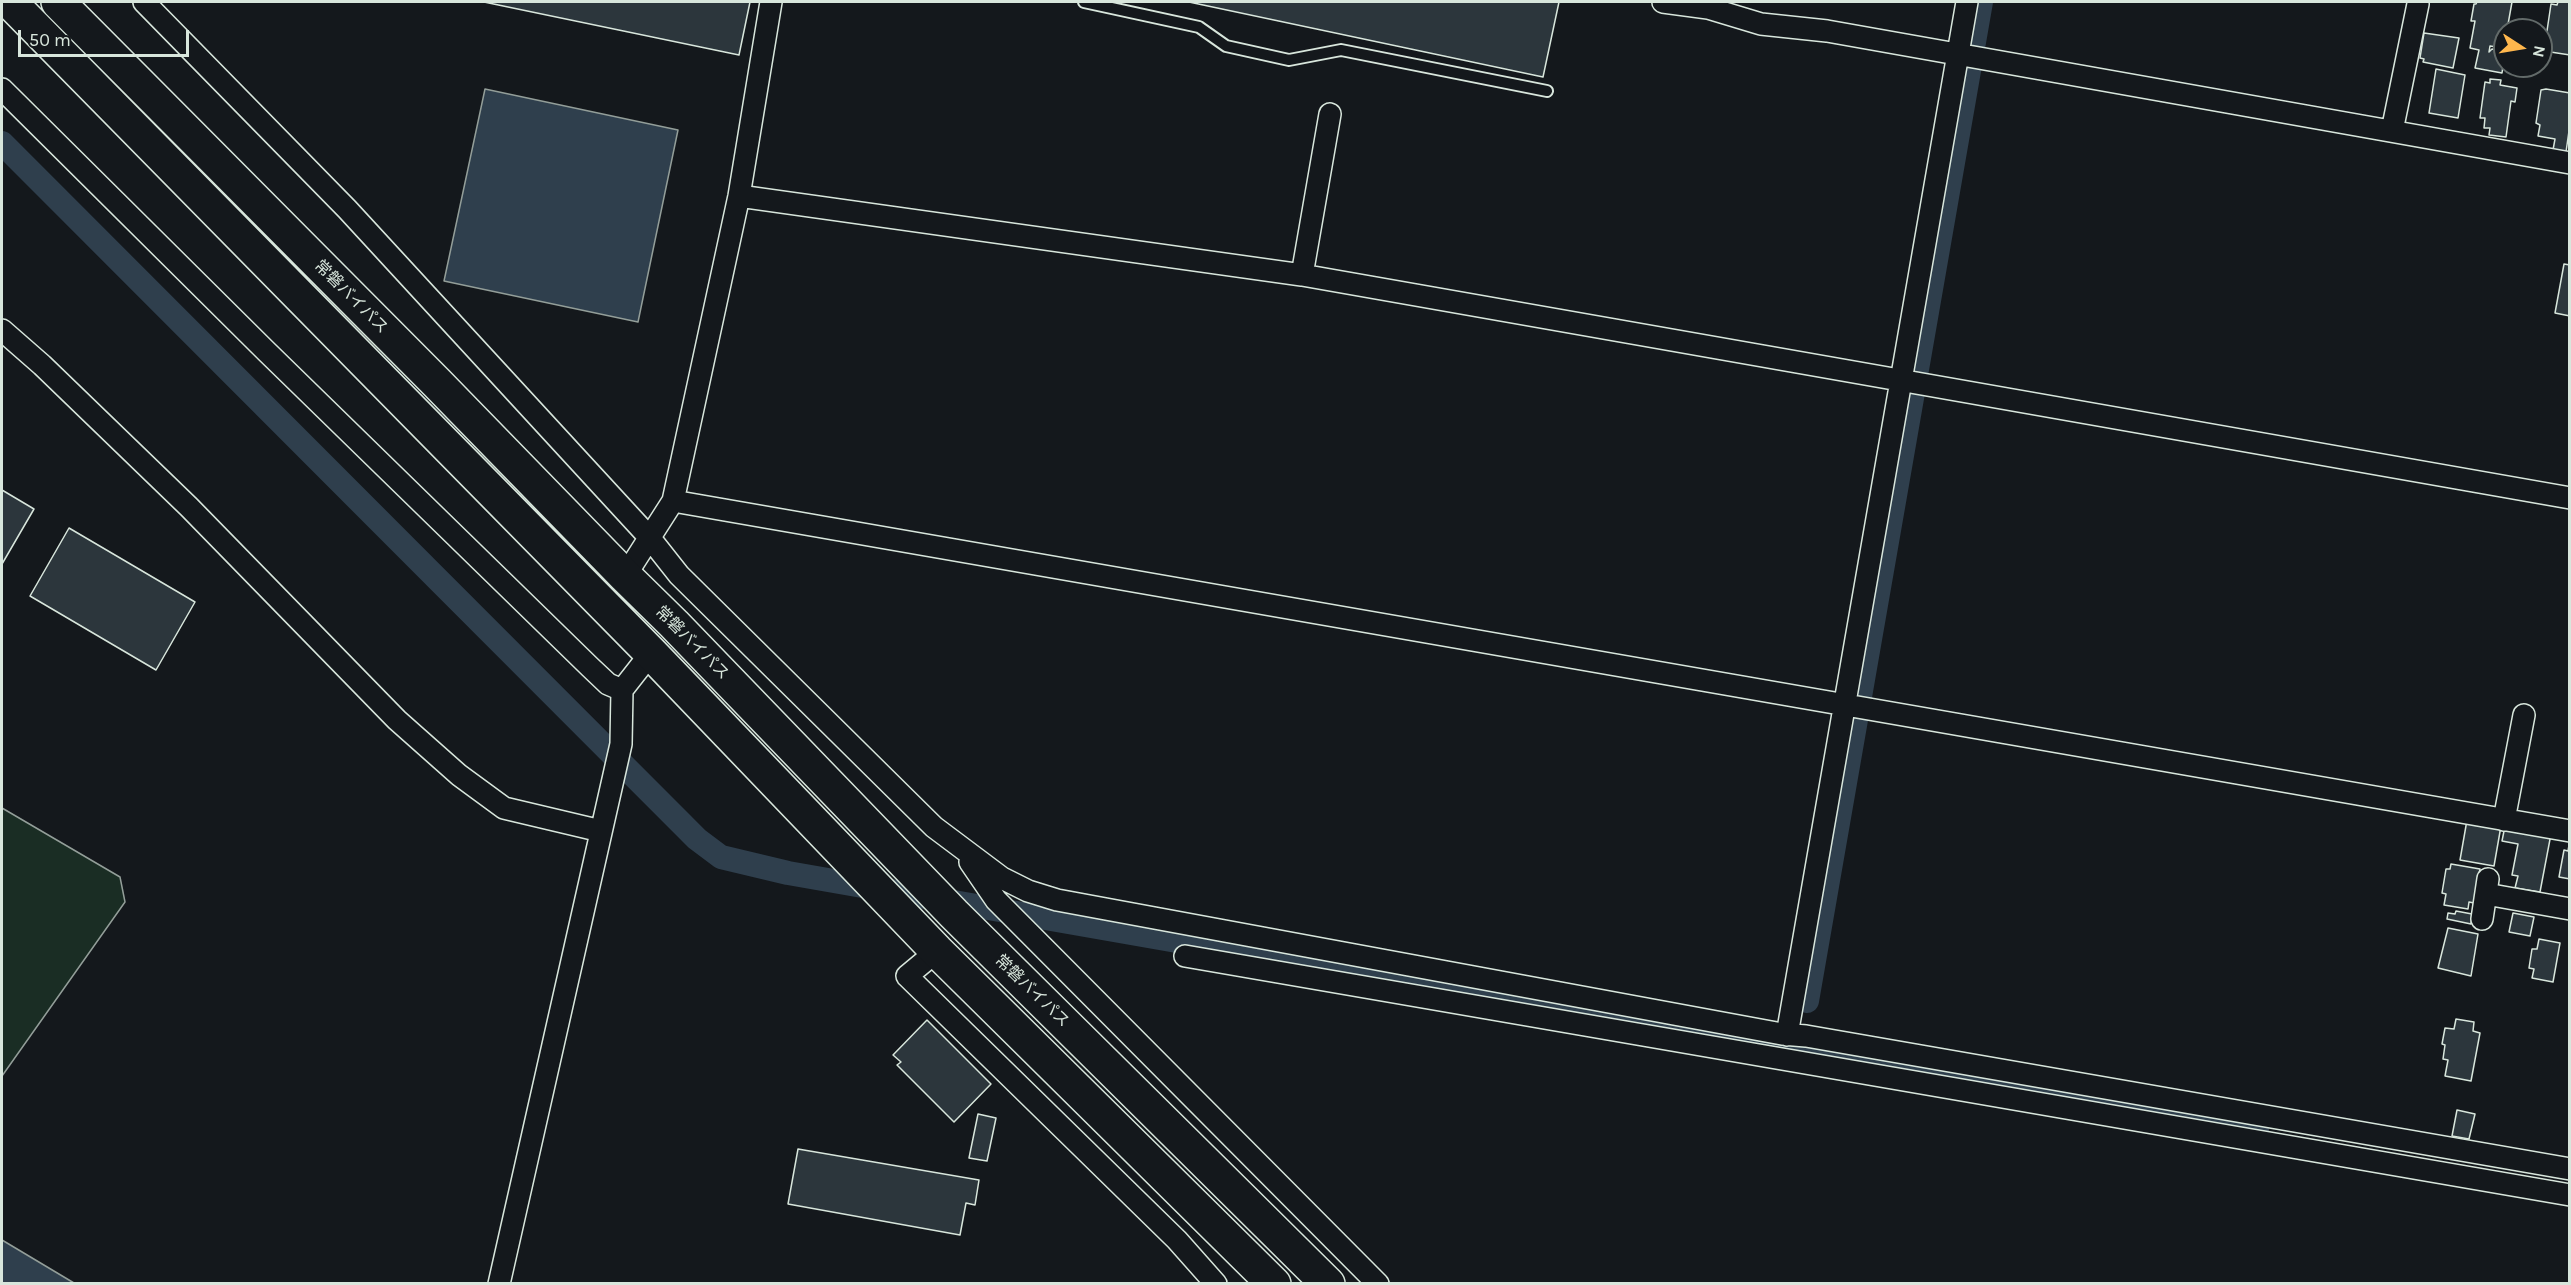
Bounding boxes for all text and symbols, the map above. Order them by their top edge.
scale bar [21,18,192,56]
north arrow [2493,18,2553,78]
text: 50 m [29,29,71,51]
text: N [2529,44,2550,59]
street label: 常磐バイパス [310,256,392,338]
street label: 常磐バイパス [651,602,733,684]
street label: 常磐バイパス [991,951,1073,1031]

